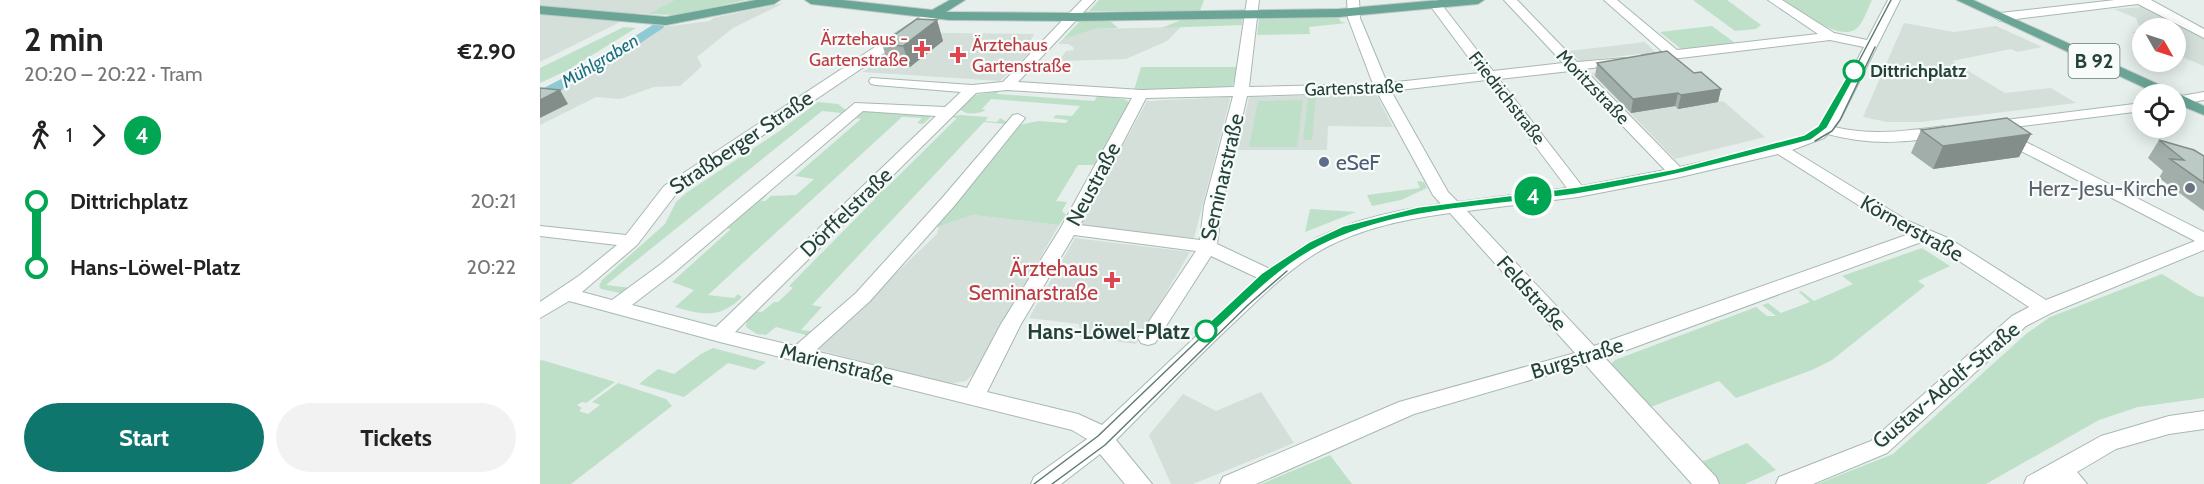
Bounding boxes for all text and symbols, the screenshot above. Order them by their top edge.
north arrow [2132,18,2186,72]
map controls [2132,18,2186,138]
text: 2 min [24,19,104,59]
place label: Ärztehaus - Gartenstraße [809,28,908,71]
water label: Mühlgraben [557,29,642,93]
place label: Ärztehaus Gartenstraße [972,34,1071,77]
text: €2.90 [458,38,516,65]
marker: Ärztehaus - Gartenstraße [913,40,931,58]
road number: B 92 [2068,44,2120,78]
street label: Moritzstraße [1552,45,1634,129]
marker: Ärztehaus Gartenstraße [949,46,967,64]
street label: Friedrichstraße [1464,47,1550,149]
marker: Dittrichplatz [1843,60,1865,82]
place label: Dittrichplatz [1870,60,1967,82]
text: 20:20 – 20:22 · Tram [24,62,202,86]
street label: Gartenstraße [1304,75,1404,101]
button: locate [2132,84,2186,138]
street label: Straßberger Straße [665,85,818,199]
street label: Seminarstraße [1195,111,1249,243]
icon: walk [24,119,57,152]
icon: forward [82,119,115,152]
text: 1 [66,123,73,147]
text: 4 [136,123,149,148]
street label: Neustraße [1061,138,1126,230]
place label: eSeF [1336,150,1380,175]
marker: eSeF [1317,155,1331,169]
street label: Dörffelstraße [795,162,897,262]
line badge: 4 [1514,176,1552,216]
place label: Herz-Jesu-Kirche [2028,176,2178,201]
marker: Herz-Jesu-Kirche [2183,181,2197,195]
text: 4 [1526,184,1540,209]
text: Dittrichplatz [70,188,188,215]
text: 20:21 [470,189,516,213]
street label: Körnerstraße [1856,190,1968,267]
street label: Feldstraße [1492,250,1572,336]
text: Hans-Löwel-Platz [70,254,240,281]
text: 20:22 [466,255,516,279]
place label: Ärztehaus Seminarstraße [969,256,1098,305]
marker: Ärztehaus Seminarstraße [1103,271,1121,289]
street label: Gustav-Adolf-Straße [1867,316,2025,454]
place label: Hans-Löwel-Platz [1027,319,1190,344]
marker: Hans-Löwel-Platz [1195,320,1217,342]
street label: Burgstraße [1528,332,1627,384]
street label: Marienstraße [778,338,896,390]
button: Start [24,403,264,472]
button: Tickets [276,403,516,472]

